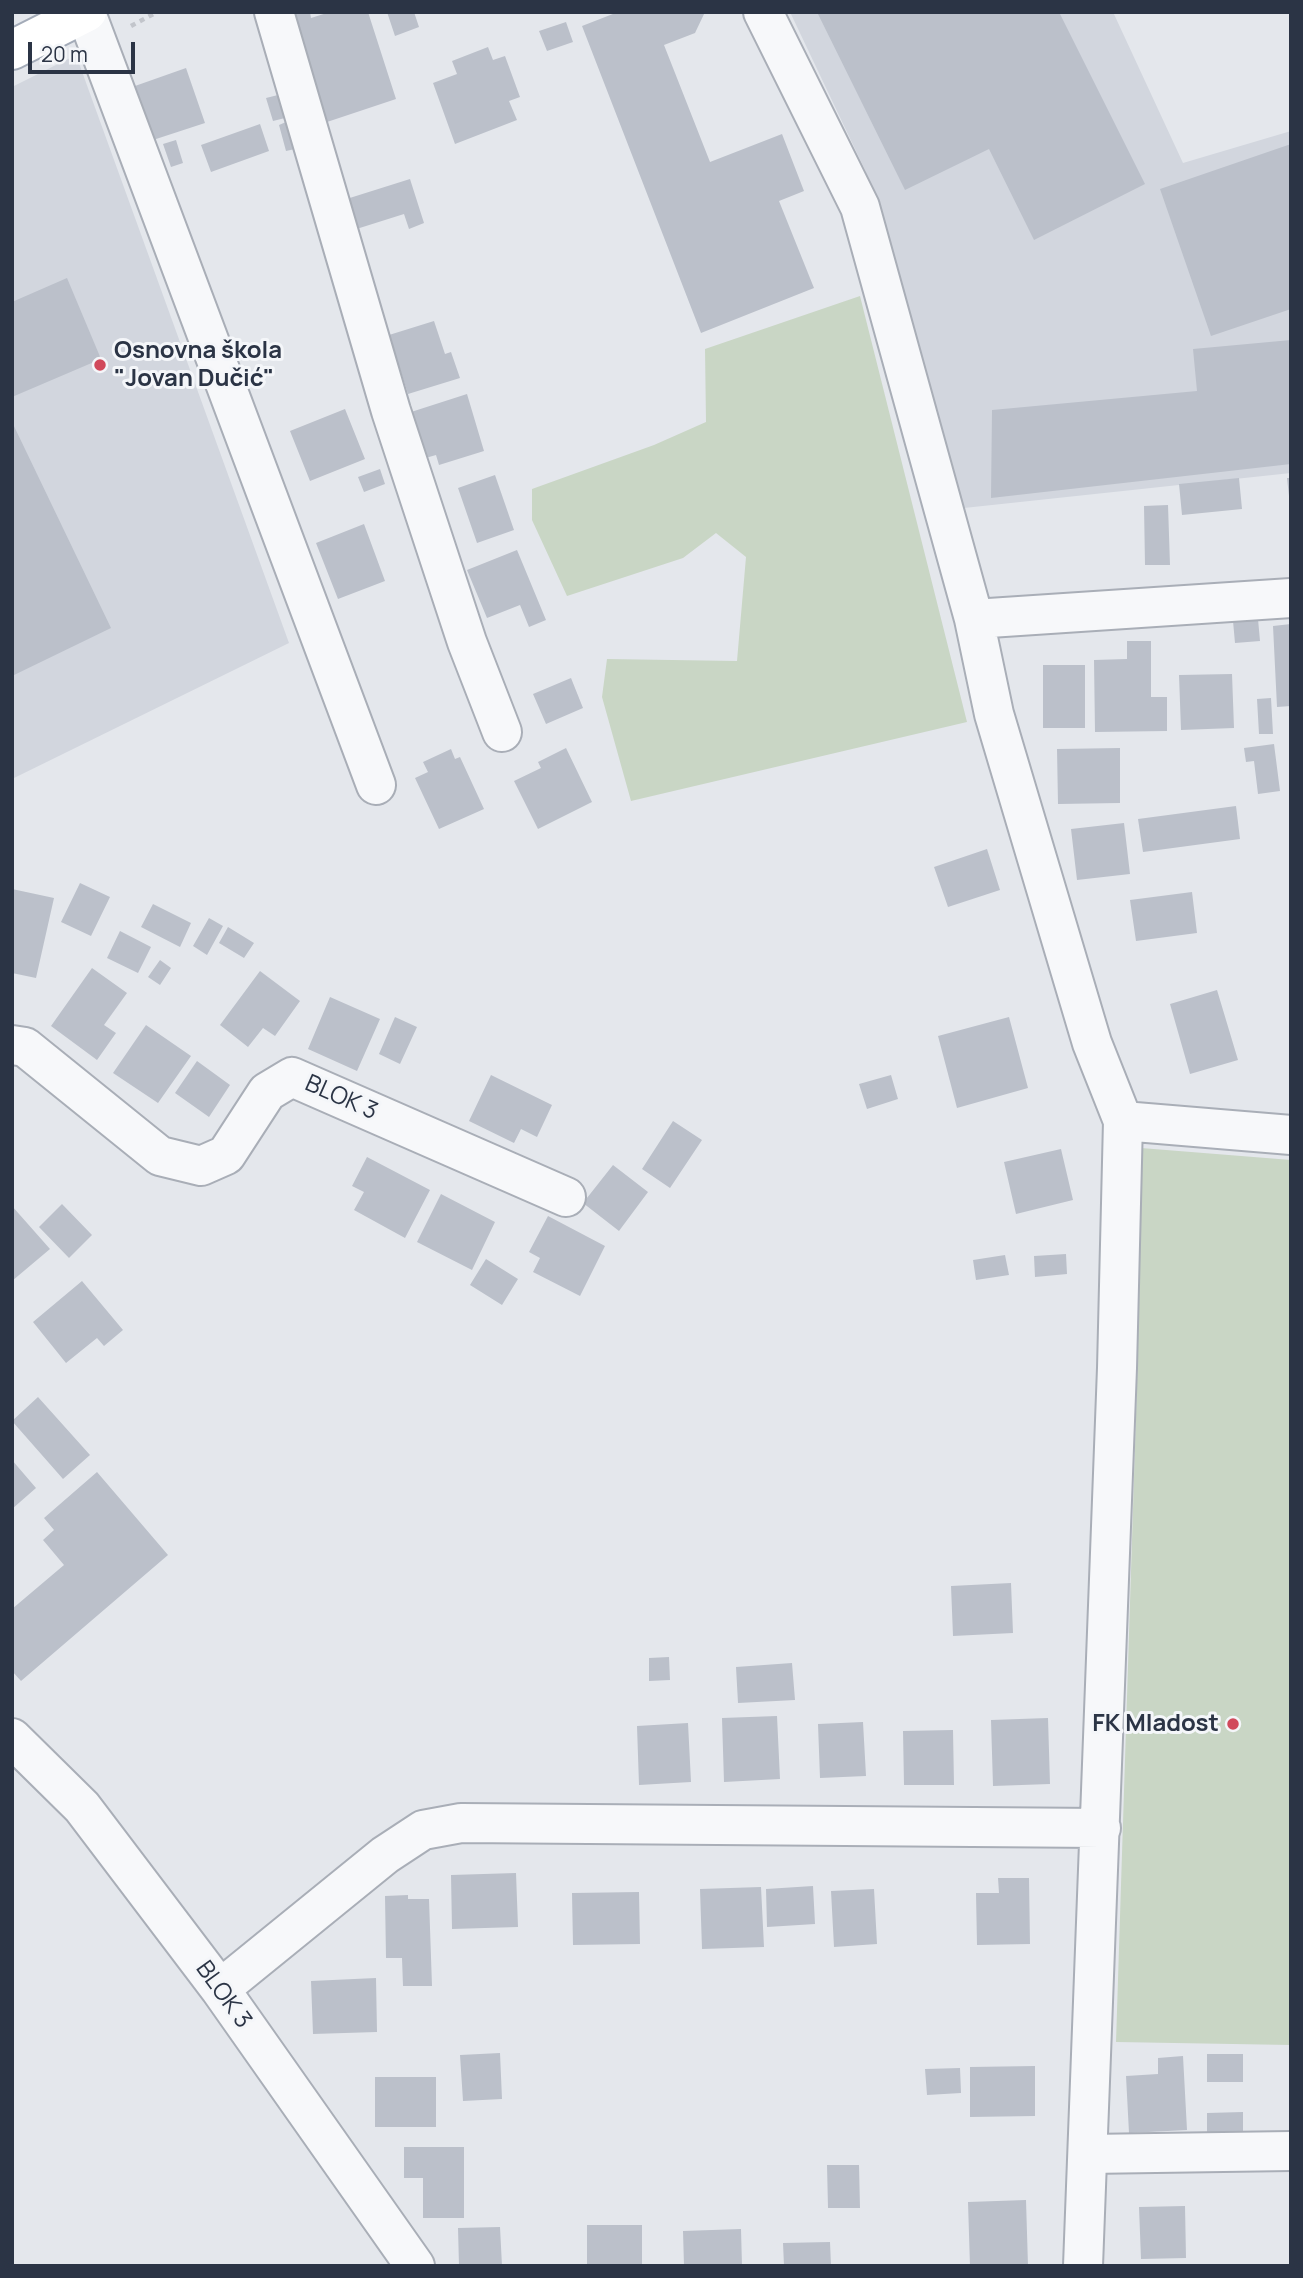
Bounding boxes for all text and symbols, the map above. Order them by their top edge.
scale bar [32,28,138,72]
text: 20 m [41,40,88,68]
place label: Osnovna škola "Jovan Dučić" [114,337,282,393]
marker: Osnovna škola "Jovan Dučić" [92,357,108,373]
street label: BLOK 3 [300,1069,382,1127]
place label: FK Mladost [1092,1710,1219,1738]
marker: FK Mladost [1225,1716,1241,1732]
street label: BLOK 3 [189,1956,257,2034]

